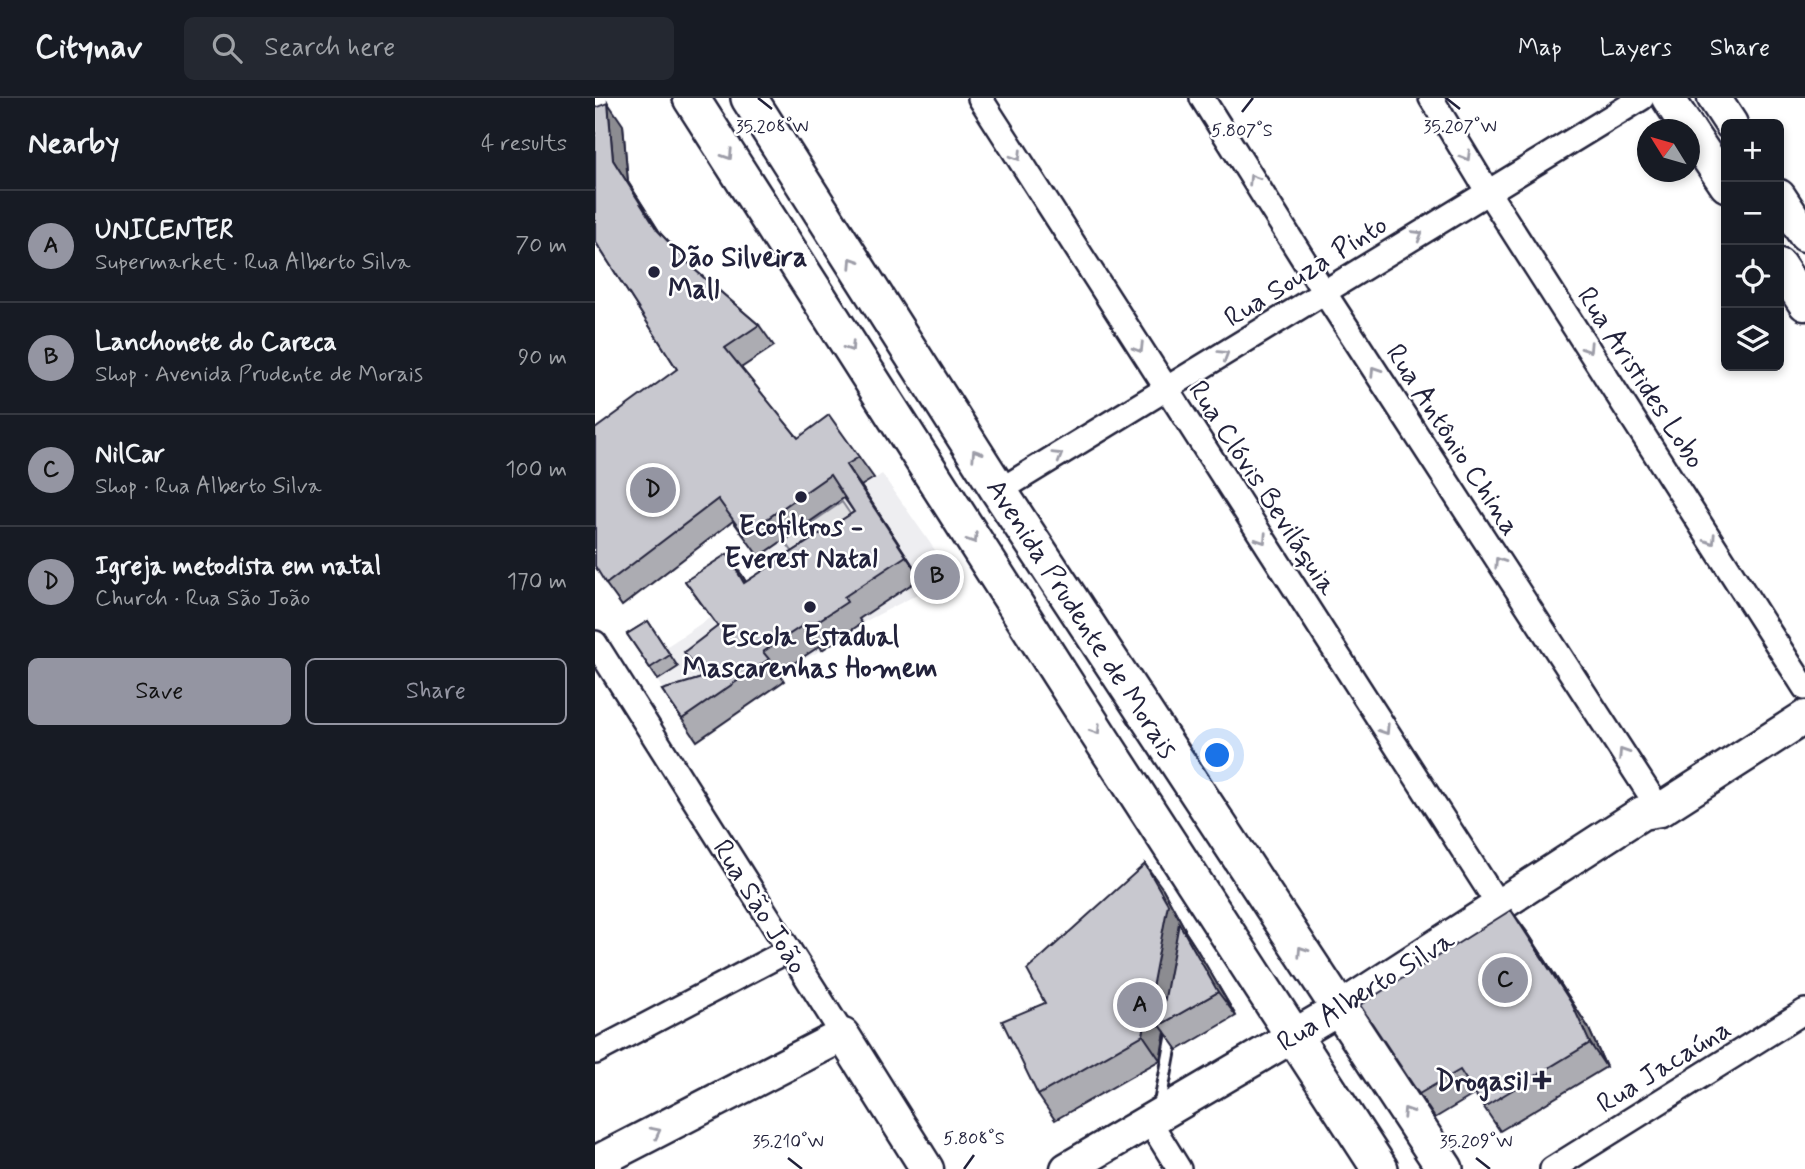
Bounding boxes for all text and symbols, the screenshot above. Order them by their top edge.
search box [184,17,674,80]
text: Citynav [35,26,142,70]
icon: search [208,29,246,67]
text: Search here [264,31,395,65]
text: Map [1518,33,1562,64]
text: Layers [1600,33,1672,64]
text: Share [1710,33,1770,64]
text: 35.208°W [735,115,809,139]
text: 35.207°W [1423,115,1497,139]
text: 5.807°S [1211,119,1273,143]
north arrow [1637,119,1700,182]
map controls [1721,119,1784,371]
button: + [1721,119,1784,182]
text: Nearby [28,124,119,163]
text: 4 results [481,129,567,159]
one-way arrow [719,148,732,161]
one-way arrow [1008,148,1021,161]
one-way arrow [1458,149,1471,162]
one-way arrow [1248,174,1261,187]
button: − [1721,182,1784,245]
street label: Rua Souza Pinto [1218,207,1395,337]
text: UNICENTER [95,214,233,248]
one-way arrow [1410,230,1423,243]
text: A [43,231,59,261]
text: 70 m [515,231,567,261]
place label: Dão Silveira Mall [668,240,807,309]
button: locate [1721,245,1784,308]
text: Supermarket · Rua Alberto Silva [95,248,411,278]
one-way arrow [849,257,862,270]
marker: Dão Silveira Mall [646,264,662,280]
street label: Rua Aristides Lobo [1567,280,1712,476]
button: layers [1721,308,1784,371]
text: Lanchonete do Careca [95,326,337,360]
street label: Rua Antônio China [1376,337,1528,543]
one-way arrow [842,339,855,352]
one-way arrow [1130,340,1143,353]
one-way arrow [1580,341,1593,354]
text: B [44,343,58,373]
text: 90 m [518,343,567,373]
one-way arrow [1216,350,1229,363]
text: Shop · Avenida Prudente de Morais [95,360,423,390]
one-way arrow [1371,366,1383,379]
street label: Rua Clóvis Beviláquia [1178,374,1345,603]
text: NilCar [95,438,165,472]
one-way arrow [971,449,984,462]
one-way arrow [1050,451,1063,464]
text: C [43,455,59,485]
text: 100 m [505,455,567,485]
pin: D [630,464,676,516]
text: Shop · Rua Alberto Silva [95,472,322,502]
street label: Avenida Prudente de Morais [976,472,1185,766]
marker: Ecofiltros - Everest Natal [793,489,809,505]
place label: Ecofiltros - Everest Natal [725,509,878,578]
one-way arrow [965,531,978,544]
one-way arrow [1253,531,1266,544]
one-way arrow [1702,532,1715,545]
text: Igreja metodista em natal [95,550,381,584]
pin: B [914,551,960,603]
one-way arrow [1494,556,1507,569]
text: D [43,567,59,597]
text: 170 m [507,567,567,597]
text: Church · Rua São João [95,584,310,614]
marker: Escola Estadual Mascarenhas Homem [802,599,818,615]
place label: Escola Estadual Mascarenhas Homem [682,619,938,688]
button: Save [28,658,291,725]
button: Share [305,658,567,725]
one-way arrow [1377,722,1390,735]
one-way arrow [1087,723,1100,736]
your location [1200,738,1234,772]
one-way arrow [1618,747,1631,760]
street label: Rua São João [703,833,815,982]
street label: Rua Alberto Silva [1270,923,1462,1062]
one-way arrow [1297,946,1310,959]
pin: C [1482,954,1528,1006]
pin: A [1117,979,1163,1031]
street label: Rua Jacaúna [1590,1011,1738,1123]
place label: Drogasil [1435,1064,1528,1102]
marker: Drogasil [1534,1072,1550,1088]
one-way arrow [1403,1107,1415,1120]
one-way arrow [649,1126,661,1140]
text: 5.808°S [943,1127,1005,1151]
text: 35.210°W [752,1130,824,1154]
text: 35.209°W [1440,1130,1512,1154]

